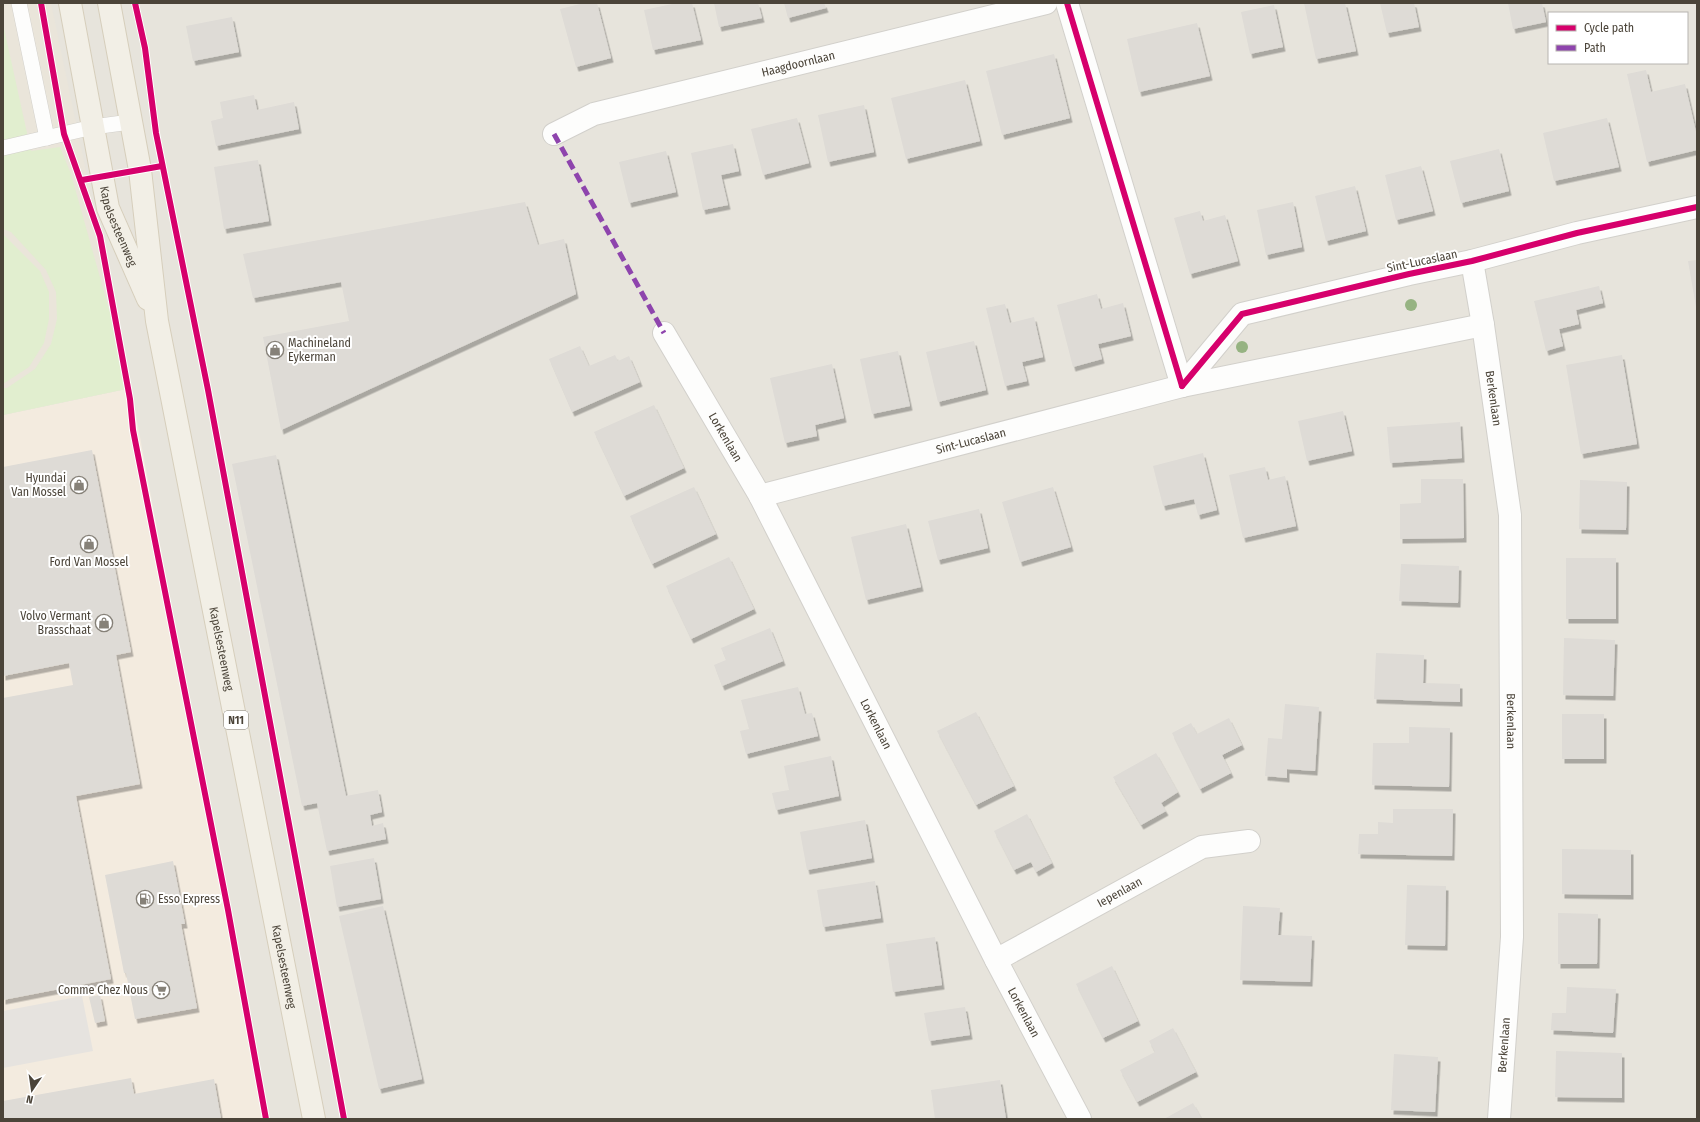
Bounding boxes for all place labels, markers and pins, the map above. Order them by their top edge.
place label: Machineland Eykerman [288,336,351,364]
shop icon: Machineland Eykerman [265,340,285,360]
place label: Hyundai Van Mossel [11,471,66,499]
shop icon: Hyundai Van Mossel [69,475,89,495]
shop icon: Ford Van Mossel [79,534,99,554]
place label: Ford Van Mossel [50,555,128,569]
place label: Volvo Vermant Brasschaat [20,609,91,637]
shop icon: Volvo Vermant Brasschaat [94,613,114,633]
fuel station icon: Esso Express [135,889,155,909]
place label: Esso Express [158,892,220,906]
supermarket icon: Comme Chez Nous [151,980,171,1000]
place label: Comme Chez Nous [58,983,148,997]

